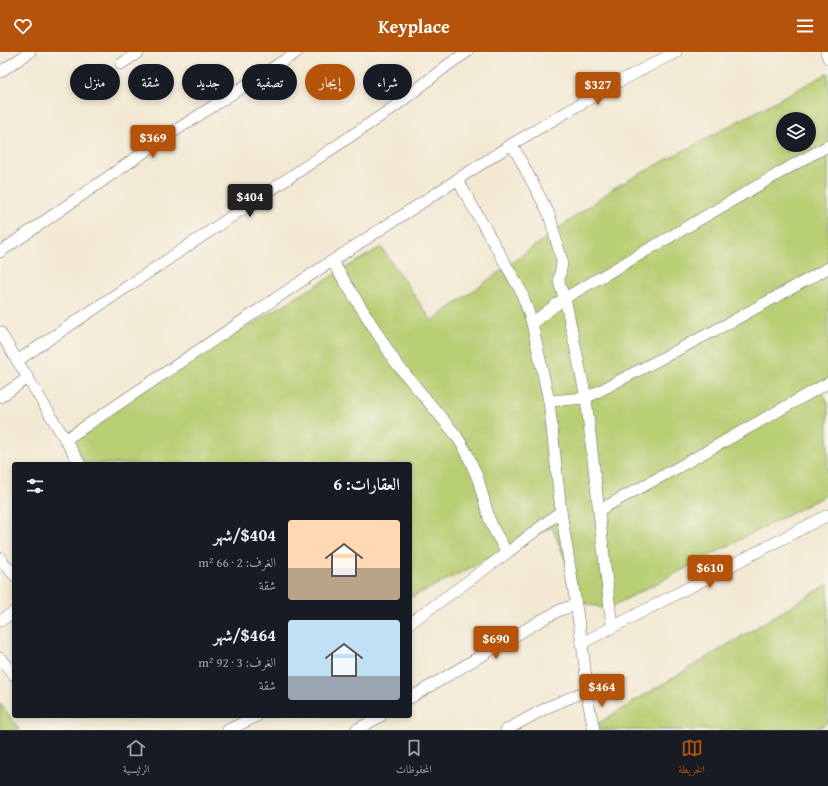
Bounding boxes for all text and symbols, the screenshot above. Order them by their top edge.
text: Keyplace [378,13,450,40]
icon: heart [12,15,34,37]
icon: menu [794,15,816,37]
chip: منزل [70,64,120,100]
chip: شقة [128,64,174,100]
chip: جديد [182,64,234,100]
chip: تصفية [242,64,297,100]
chip: إيجار [305,64,355,100]
chip: شراء [363,64,412,100]
pin: $327 [574,72,622,106]
text: $327 [585,75,611,94]
map controls [776,112,816,152]
button: layers [776,112,816,152]
pin: $369 [129,125,177,159]
text: $369 [140,128,166,147]
pin: $404 [226,184,274,218]
text: $404 [237,187,263,206]
text: العقارات: 6 [333,471,400,496]
icon: filters [24,475,46,497]
text: $404/شهر [213,522,276,547]
icon: home [320,536,368,584]
text: الغرف: 2 · 66 m² [198,553,276,572]
pin: $610 [686,555,734,589]
text: $610 [697,558,723,577]
text: شقة [259,576,276,595]
text: $464/شهر [213,622,276,647]
pin: $690 [472,626,520,660]
text: $690 [483,629,509,648]
icon: home [320,636,368,684]
text: الغرف: 3 · 92 m² [198,653,276,672]
pin: $464 [578,674,626,708]
text: شقة [259,676,276,695]
text: $464 [589,677,615,696]
tab: الرئيسية [123,737,150,780]
tab: المحفوظات [396,737,432,780]
tab: الخريطة [678,737,705,780]

